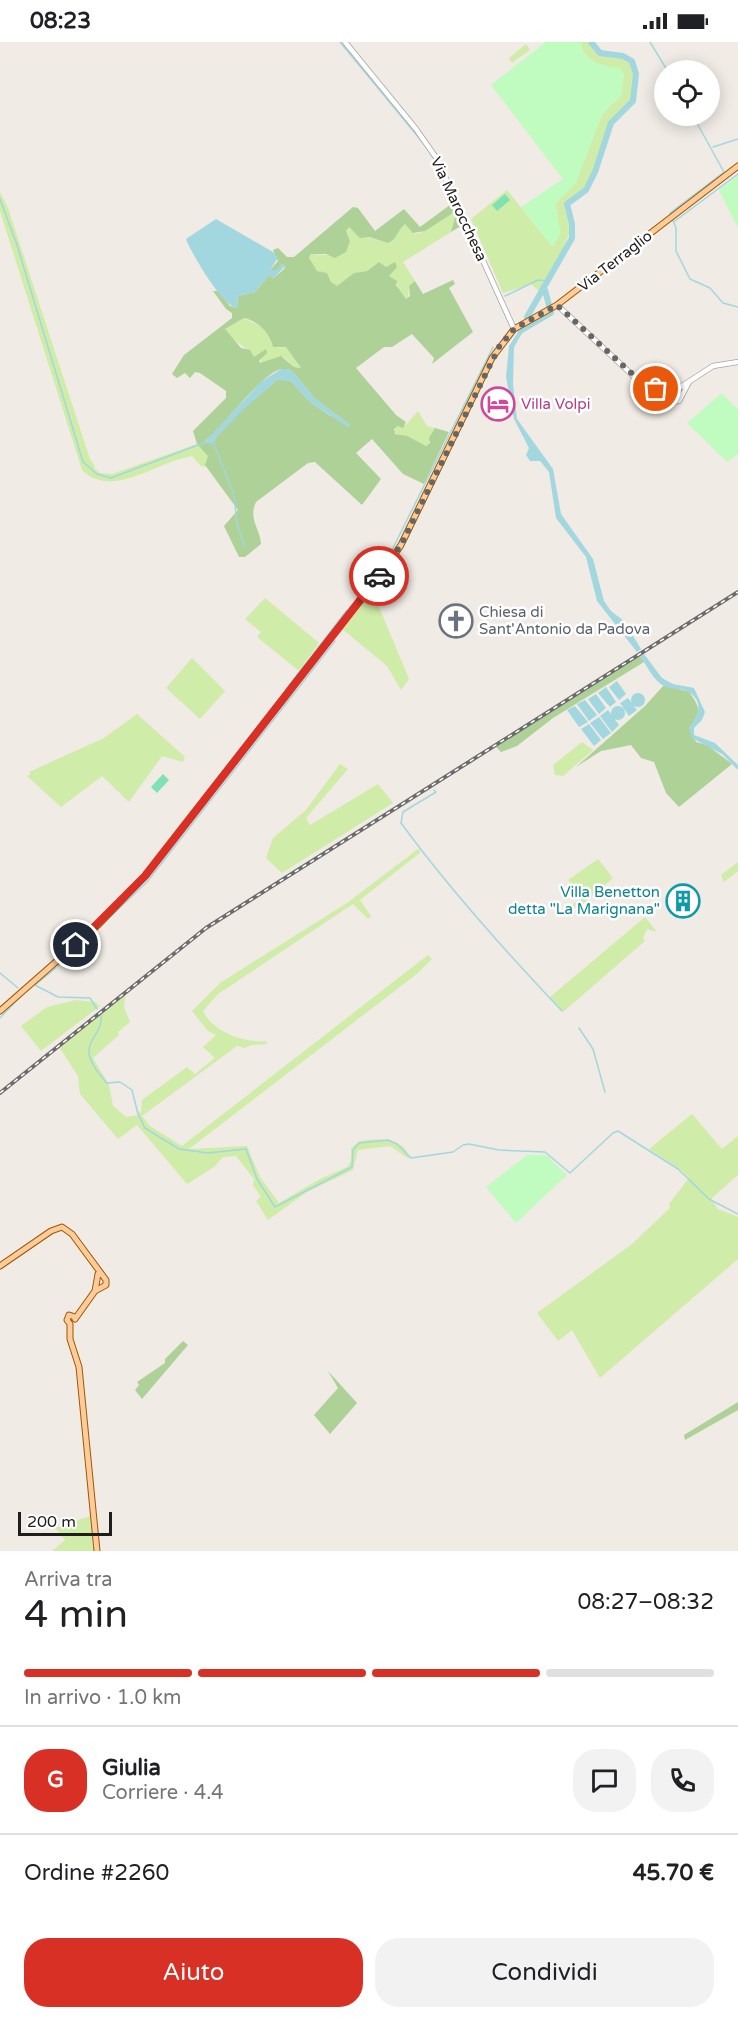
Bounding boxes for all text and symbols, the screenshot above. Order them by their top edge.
text: 08:23 [30,8,91,34]
map controls [654,60,720,126]
button: locate [654,60,720,126]
street label: Via Marocchesa [427,154,491,264]
street label: Via Terraglio [574,227,656,295]
pin [630,363,681,414]
icon: bag [639,372,672,405]
hotel icon: Villa Volpi [480,386,516,422]
place label: Villa Volpi [521,395,590,413]
courier [349,546,409,606]
icon: car [363,560,396,593]
church icon: Chiesa di Sant'Antonio da Padova [438,603,474,639]
place label: Chiesa di Sant'Antonio da Padova [479,603,650,638]
place label: Villa Benetton detta "La Marignana" [508,883,660,918]
building icon: Villa Benetton detta "La Marignana" [665,883,701,919]
pin [50,919,101,970]
icon: home [59,928,92,961]
scale bar [18,1509,112,1536]
text: 200 m [27,1512,76,1532]
text: Arriva tra [24,1568,113,1592]
text: 08:27–08:32 [577,1589,714,1615]
text: 4 min [24,1591,128,1638]
text: In arrivo · 1.0 km [24,1686,181,1710]
button: chat [573,1749,636,1812]
button: phone [651,1749,714,1812]
text: Giulia [102,1755,161,1781]
text: G [47,1767,64,1793]
text: Corriere · 4.4 [102,1781,224,1805]
text: Ordine #2260 [24,1860,169,1886]
text: 45.70 € [633,1860,714,1886]
button: Aiuto [24,1938,363,2007]
button: Condividi [375,1938,714,2007]

